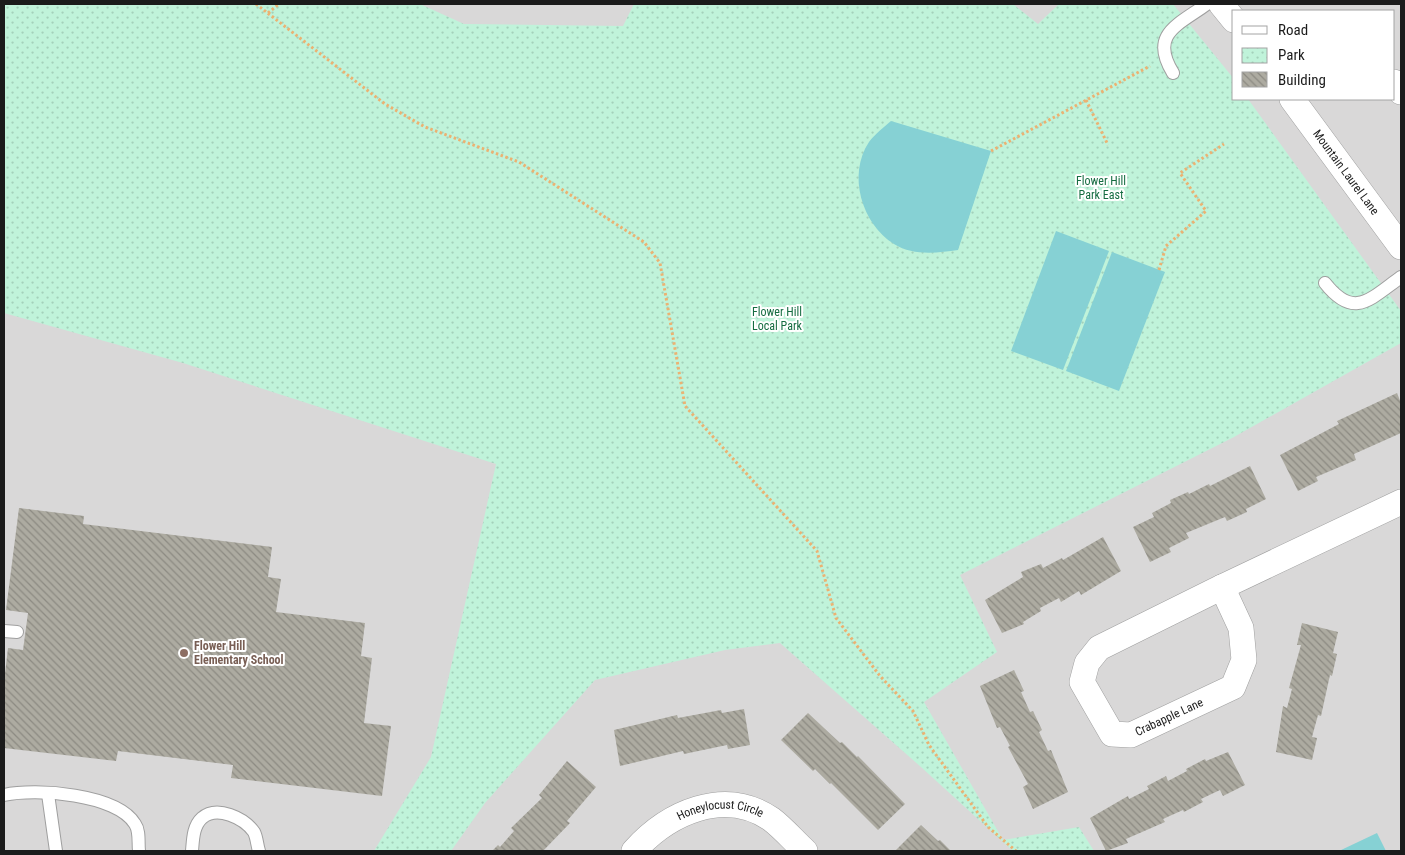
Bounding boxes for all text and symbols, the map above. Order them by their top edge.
legend [1232,10,1395,100]
text: Road [1278,21,1308,39]
text: Park [1278,46,1305,64]
text: Building [1278,71,1326,89]
street label: Mountain Laurel Lane [1310,127,1382,218]
park label: Flower Hill Park East [1076,174,1126,202]
park label: Flower Hill Local Park [752,305,803,333]
place label: Flower Hill Elementary School [194,639,284,667]
marker: Flower Hill Elementary School [178,647,190,659]
street label: Crabapple Lane [1133,695,1206,739]
street label: Honeylocust Circle [675,798,766,823]

